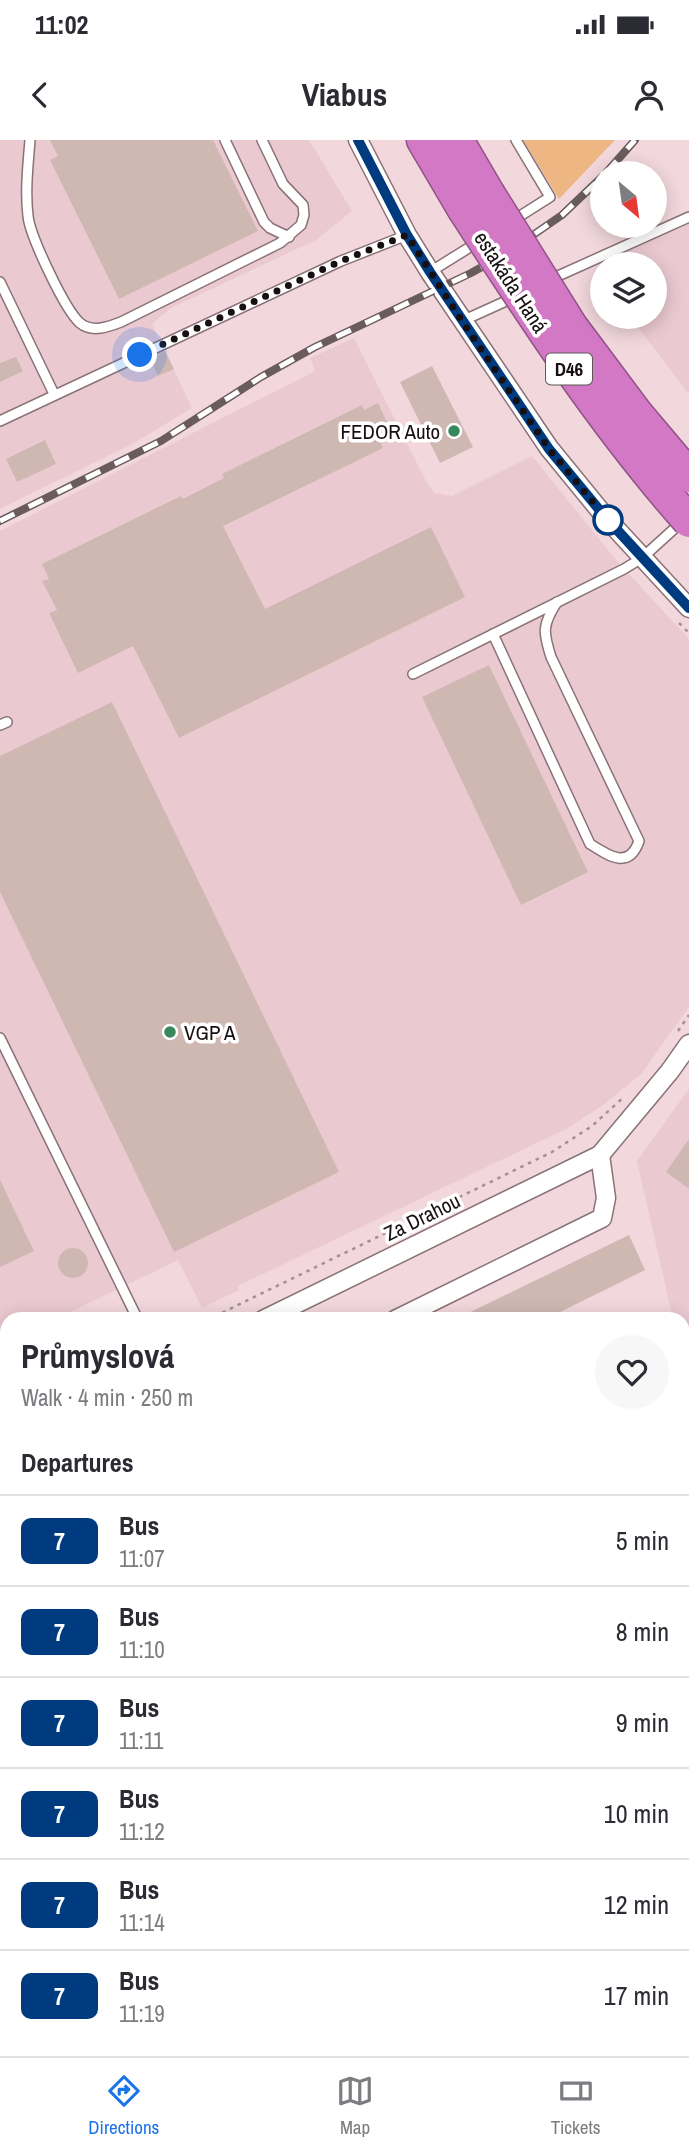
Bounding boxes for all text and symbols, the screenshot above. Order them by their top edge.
text: 11:02 [35,7,88,42]
text: Viabus [302,73,387,116]
icon: back [21,76,59,114]
icon: person [630,76,668,114]
north arrow [590,161,667,238]
map controls [590,161,667,329]
street label: estakáda Haná [467,226,555,339]
button: layers [590,252,667,329]
your location [122,337,157,372]
road number: D46 [546,354,592,384]
place label: FEDOR Auto [340,417,440,446]
marker: FEDOR Auto [446,423,462,439]
unlabelled marker [593,505,623,535]
place label: VGP A [184,1018,236,1047]
marker: VGP A [162,1024,178,1040]
street label: Za Drahou [379,1186,465,1248]
text: Průmyslová [21,1334,174,1378]
button: heart [595,1335,669,1409]
text: Walk · 4 min · 250 m [21,1382,193,1413]
text: Departures [21,1445,134,1480]
text: Bus [119,1508,159,1543]
text: 5 min [616,1523,669,1558]
text: 7 [54,1525,65,1557]
text: 11:07 [119,1543,165,1574]
text: Bus [119,1599,159,1634]
text: 8 min [616,1614,669,1649]
text: 7 [54,1616,65,1648]
text: 11:10 [119,1634,165,1665]
text: Bus [119,1690,159,1725]
text: 9 min [616,1705,669,1740]
text: 7 [54,1707,65,1739]
text: 11:11 [119,1725,163,1756]
text: Bus [119,1781,159,1816]
text: 10 min [604,1796,669,1831]
text: 7 [54,1798,65,1830]
text: 11:12 [119,1816,165,1847]
text: Bus [119,1872,159,1907]
text: 12 min [604,1887,669,1922]
text: 7 [54,1889,65,1921]
text: 11:14 [119,1907,165,1938]
text: Bus [119,1963,159,1998]
text: 17 min [604,1978,669,2013]
text: 7 [54,1980,65,2012]
text: 11:19 [119,1998,165,2029]
tab: Directions [88,2072,159,2140]
tab: Map [336,2072,374,2140]
tab: Tickets [551,2072,601,2140]

